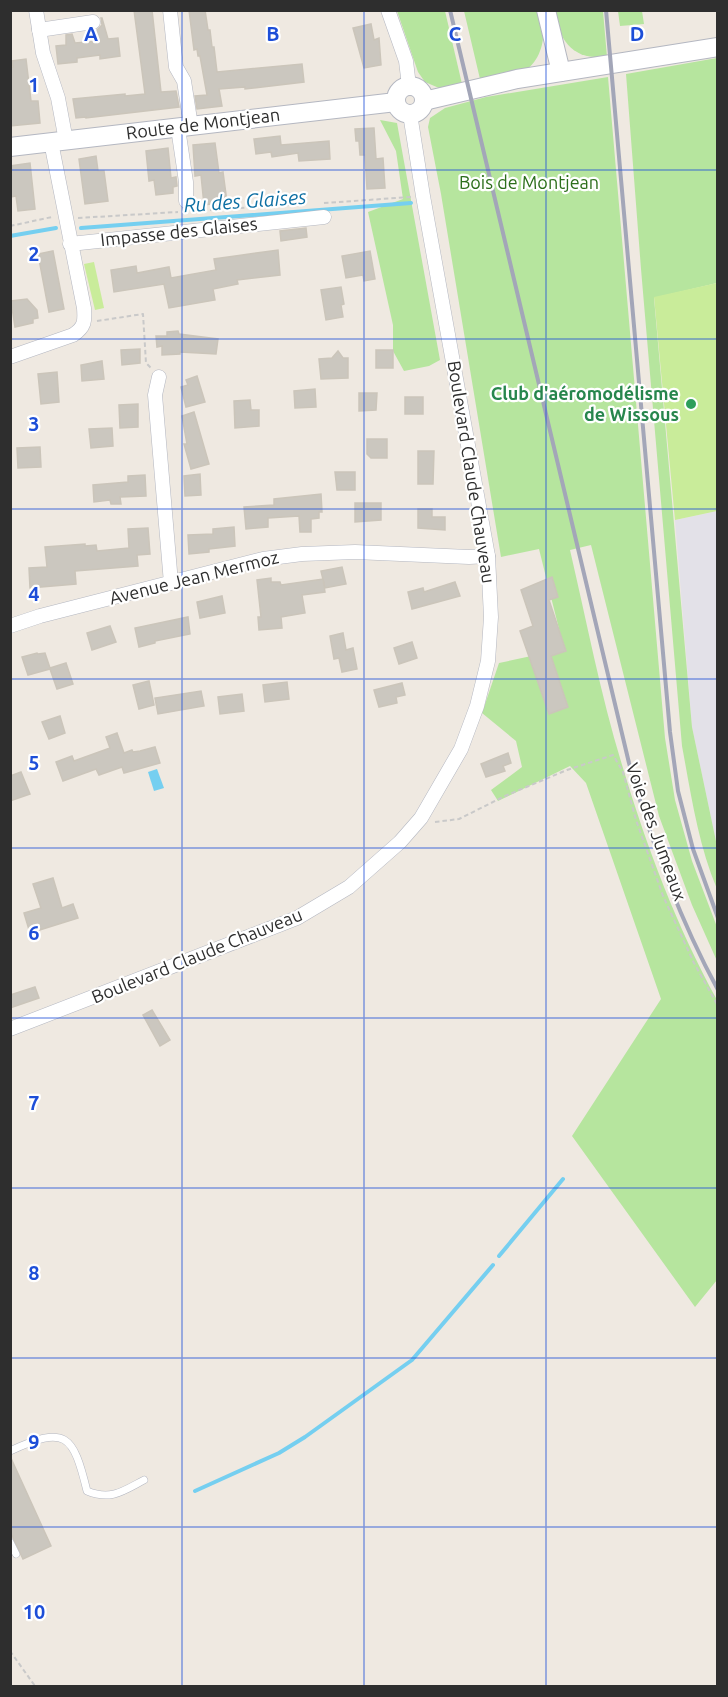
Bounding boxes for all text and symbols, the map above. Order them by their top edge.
text: A [84,22,98,45]
text: B [266,22,280,45]
text: C [449,22,462,45]
text: D [630,22,644,45]
text: 1 [28,73,40,96]
street label: Route de Montjean [125,104,281,142]
park label: Bois de Montjean [459,172,599,192]
water label: Ru des Glaises [183,185,308,216]
street label: Impasse des Glaises [99,213,259,249]
text: 2 [28,242,40,265]
street label: Boulevard Claude Chauveau [444,359,499,585]
place label: Club d'aéromodélisme de Wissous [491,383,679,424]
marker: Club d'aéromodélisme de Wissous [684,397,698,411]
text: 3 [28,412,40,435]
street label: Avenue Jean Mermoz [107,546,280,608]
text: 4 [28,582,40,605]
text: 5 [28,751,40,774]
street label: Voie des Jumeaux [623,760,691,903]
street label: Boulevard Claude Chauveau [88,904,305,1007]
text: 6 [28,921,40,944]
text: 7 [28,1091,40,1114]
text: 8 [28,1261,40,1284]
text: 9 [28,1430,40,1453]
text: 10 [23,1600,45,1623]

